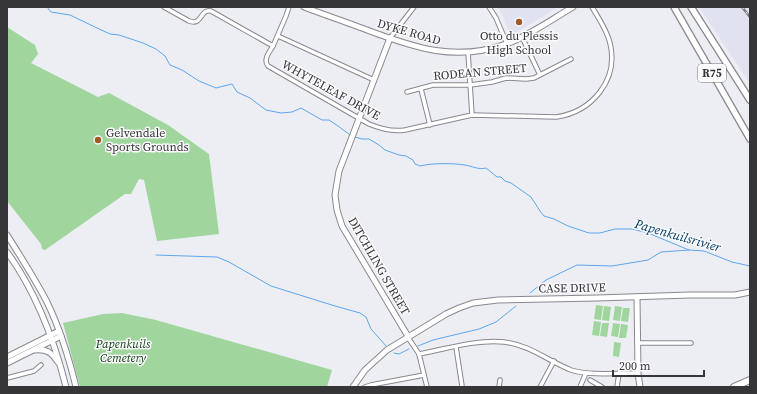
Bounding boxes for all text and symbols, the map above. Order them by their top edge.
street label: DYKE ROAD [375,15,443,49]
marker: Otto du Plessis High School [514,17,524,27]
place label: Otto du Plessis High School [480,28,558,58]
street label: WHYTELEAF DRIVE [279,56,383,124]
street label: RODEAN STREET [433,60,528,84]
road number: R75 [698,64,726,82]
place label: Gelvendale Sports Grounds [106,125,189,155]
marker: Gelvendale Sports Grounds [93,135,103,145]
street label: DITCHLING STREET [344,214,414,318]
water label: Papenkuilsrivier [632,215,724,256]
street label: CASE DRIVE [538,279,606,297]
park label: Papenkuils Cemetery [95,336,151,366]
scale bar [613,352,704,378]
text: 200 m [619,358,651,374]

